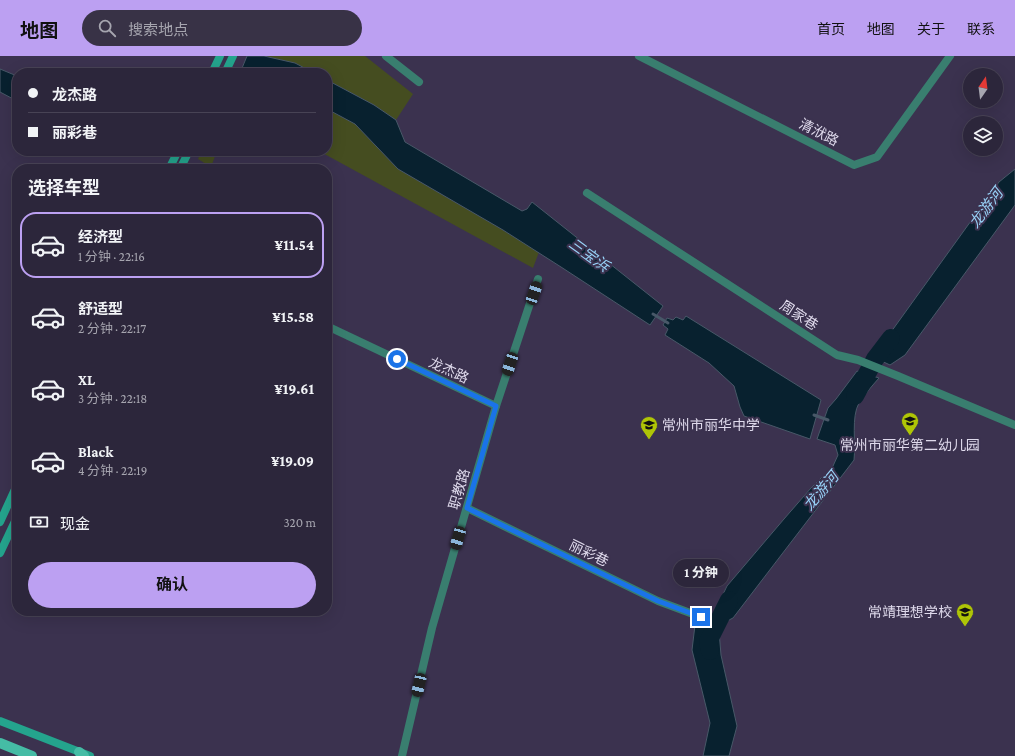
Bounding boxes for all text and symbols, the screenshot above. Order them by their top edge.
search box [82,10,362,46]
icon: search [96,17,118,39]
text: 地图 [20,20,58,41]
text: 首页 [817,21,845,37]
text: 地图 [867,21,895,37]
text: 关于 [917,21,945,37]
text: 联系 [967,21,995,37]
text: 搜索地点 [128,22,188,38]
north arrow [963,68,1003,108]
map controls [963,68,1003,156]
text: 龙杰路 [52,87,97,103]
street label: 清洑路 [797,115,841,149]
button: layers [963,116,1003,156]
text: 丽彩巷 [52,125,97,141]
text: 选择车型 [28,178,100,198]
water label: 龙游河 [966,183,1008,231]
icon: car [30,227,66,263]
text: 经济型 [78,229,123,245]
water label: 三宝浜 [566,235,614,276]
text: ¥11.54 [275,237,314,253]
text: 1 分钟 · 22:16 [78,249,145,264]
car [524,280,544,306]
street label: 周家巷 [777,297,821,333]
icon: car [30,299,66,335]
text: 舒适型 [78,301,123,317]
text: ¥15.58 [272,309,314,325]
text: 2 分钟 · 22:17 [78,321,146,336]
route start [388,350,406,368]
car [501,351,519,377]
street label: 龙杰路 [427,354,471,386]
icon: car [30,371,66,407]
text: XL [78,372,95,388]
text: ¥19.61 [274,381,314,397]
text: 3 分钟 · 22:18 [78,391,147,406]
school or university icon: 常州市丽华第二幼儿园 [900,411,920,436]
school or university icon: 常州市丽华中学 [639,415,659,440]
place label: 常州市丽华中学 [662,417,760,433]
place label: 常州市丽华第二幼儿园 [840,437,980,453]
icon: car [30,443,66,479]
text: Black [78,444,113,460]
text: ¥19.09 [271,453,314,469]
text: 4 分钟 · 22:19 [78,463,147,478]
water label: 龙游河 [800,466,844,513]
street label: 职教路 [446,467,472,511]
icon: cash [28,511,50,533]
text: 320 m [283,515,316,530]
text: 现金 [60,516,90,532]
car [449,525,467,551]
street label: 丽彩巷 [567,537,611,569]
callout: 1 分钟 [673,559,729,587]
button: 确认 [28,562,316,608]
text: 1 分钟 [684,565,718,580]
school or university icon: 常靖理想学校 [955,602,975,627]
place label: 常靖理想学校 [868,604,952,620]
route end [692,608,710,626]
car [410,672,428,698]

